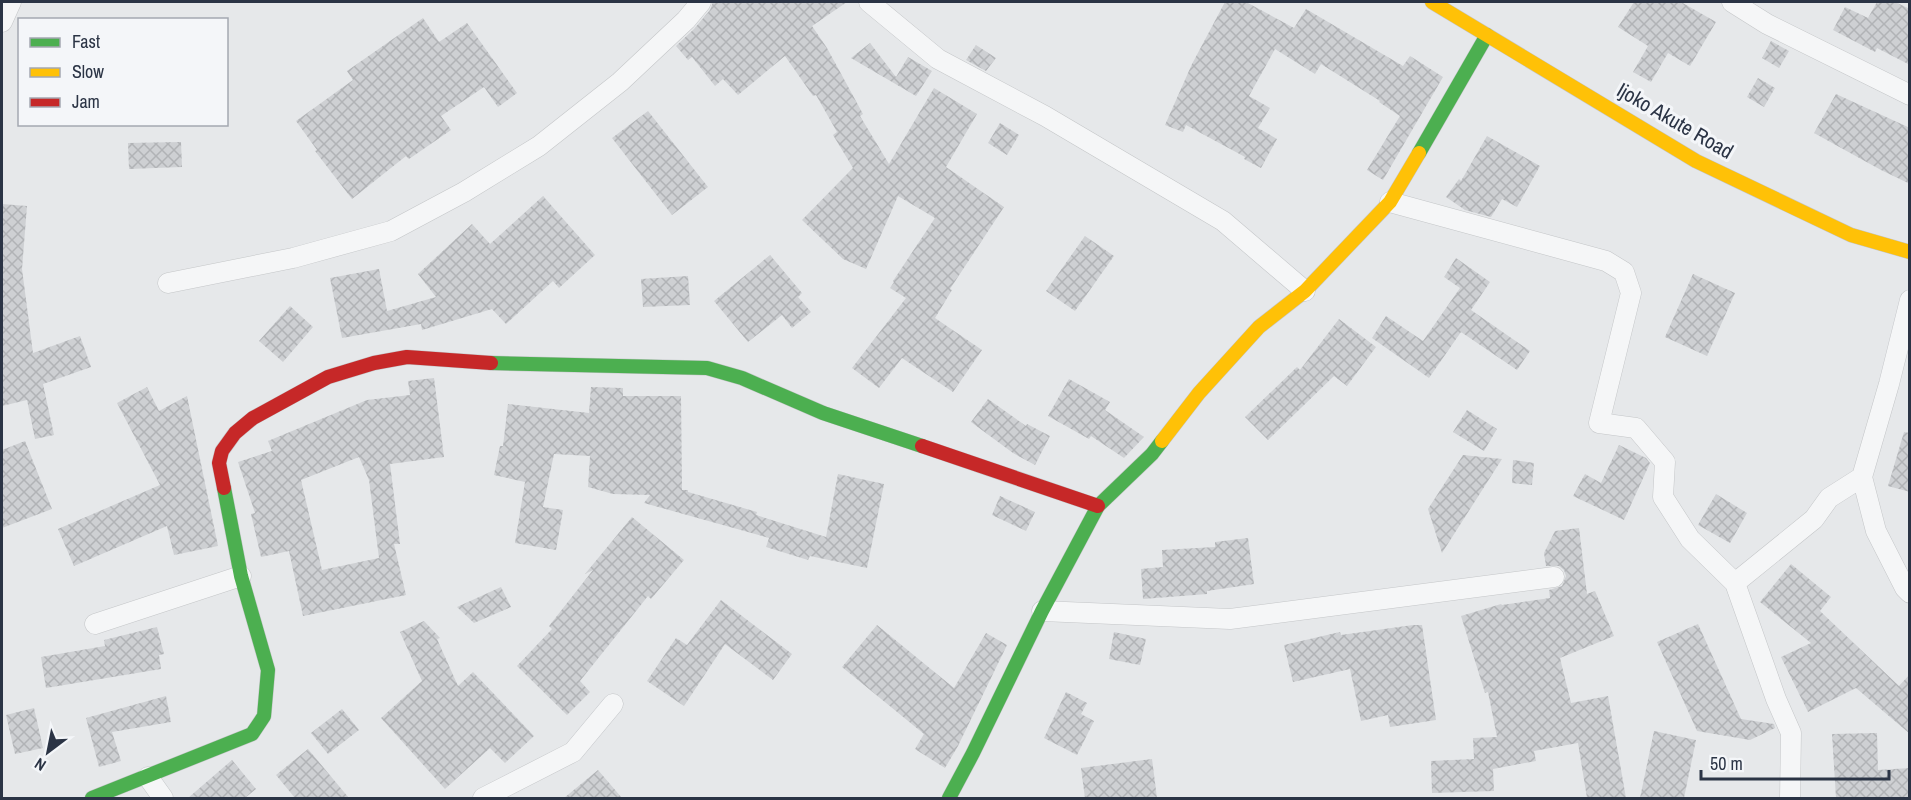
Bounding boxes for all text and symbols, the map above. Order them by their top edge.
legend [18,18,228,126]
text: Fast [72,29,100,54]
text: Slow [72,59,104,84]
street label: Ijoko Akute Road [1612,75,1739,166]
text: Jam [72,89,100,114]
north arrow [18,722,78,782]
scale bar [1701,743,1888,781]
text: 50 m [1710,751,1743,776]
text: N [30,753,50,777]

